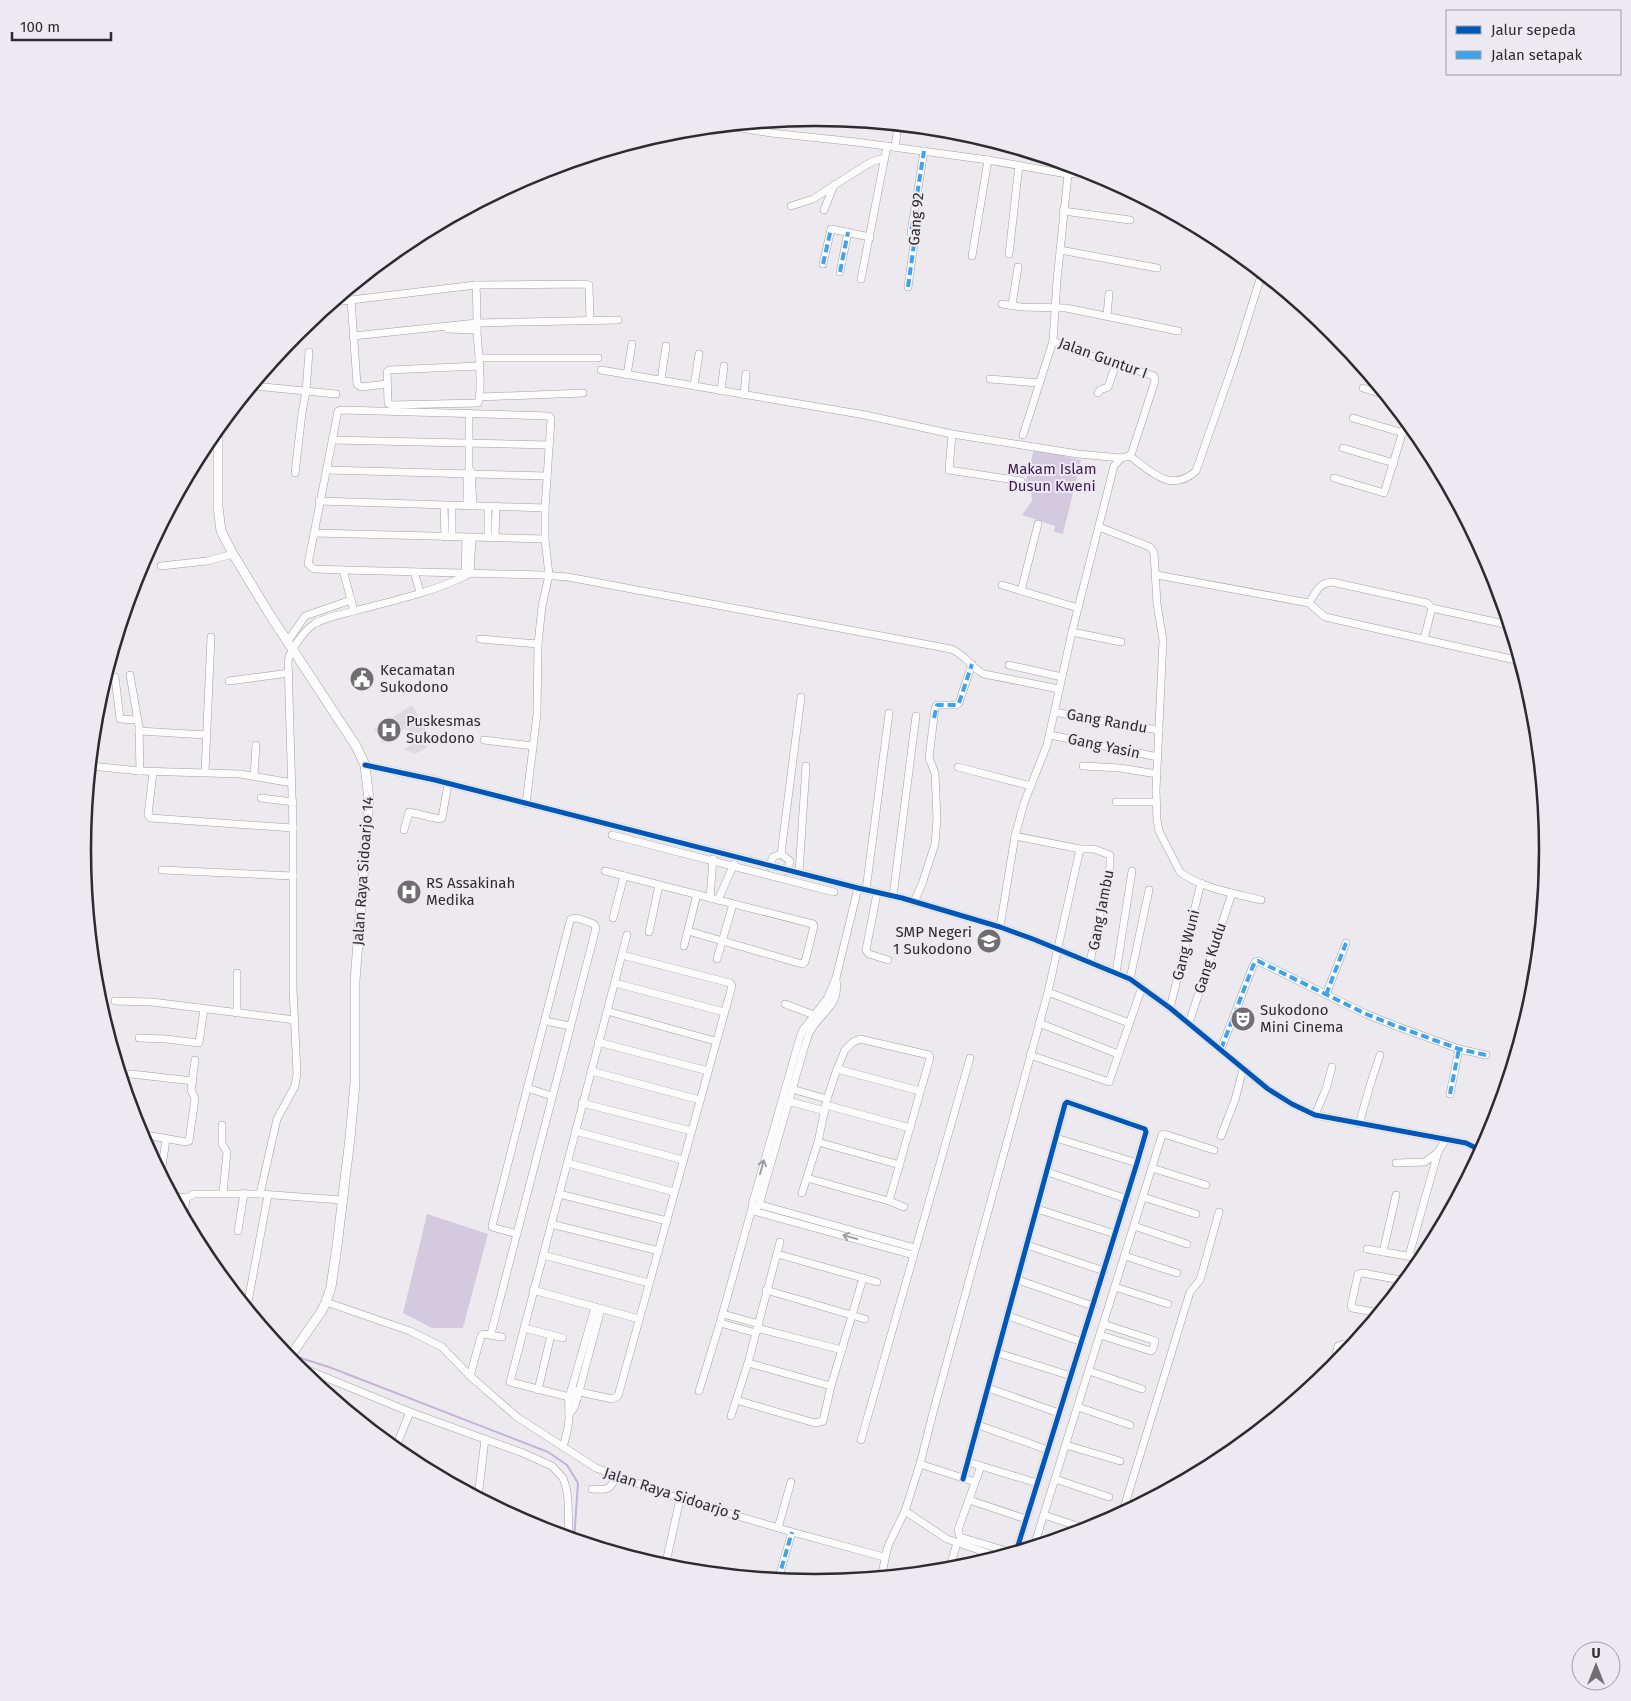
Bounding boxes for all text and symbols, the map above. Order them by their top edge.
scale bar [12,10,111,42]
legend [1446,10,1621,75]
text: 100 m [20,18,60,36]
text: Jalur sepeda [1491,21,1576,39]
text: Jalan setapak [1491,46,1582,64]
street label: Gang 92 [905,192,927,246]
street label: Jalan Guntur I [1056,334,1150,382]
park label: Makam Islam Dusun Kweni [1007,460,1097,495]
place label: Kecamatan Sukodono [380,661,455,696]
public building icon: Kecamatan Sukodono [349,666,375,692]
street label: Gang Randu [1065,705,1149,737]
place label: Puskesmas Sukodono [406,712,481,747]
hospital icon: Puskesmas Sukodono [376,717,402,743]
street label: Gang Yasin [1066,730,1142,762]
street label: Jalan Raya Sidoarjo 14 [349,796,377,946]
street label: Gang Jambu [1084,868,1118,952]
place label: RS Assakinah Medika [426,874,515,909]
hospital icon: RS Assakinah Medika [396,879,422,905]
street label: Gang Wuni [1169,908,1203,982]
street label: Gang Kudu [1190,920,1230,996]
place label: SMP Negeri 1 Sukodono [893,923,972,958]
school or university icon: SMP Negeri 1 Sukodono [976,928,1002,954]
place label: Sukodono Mini Cinema [1260,1001,1344,1036]
theatre icon: Sukodono Mini Cinema [1230,1006,1256,1032]
one-way arrow [757,1159,767,1175]
one-way arrow [842,1232,858,1242]
street label: Jalan Raya Sidoarjo 5 [602,1463,742,1525]
north arrow [1571,1641,1621,1691]
text: U [1591,1645,1601,1662]

